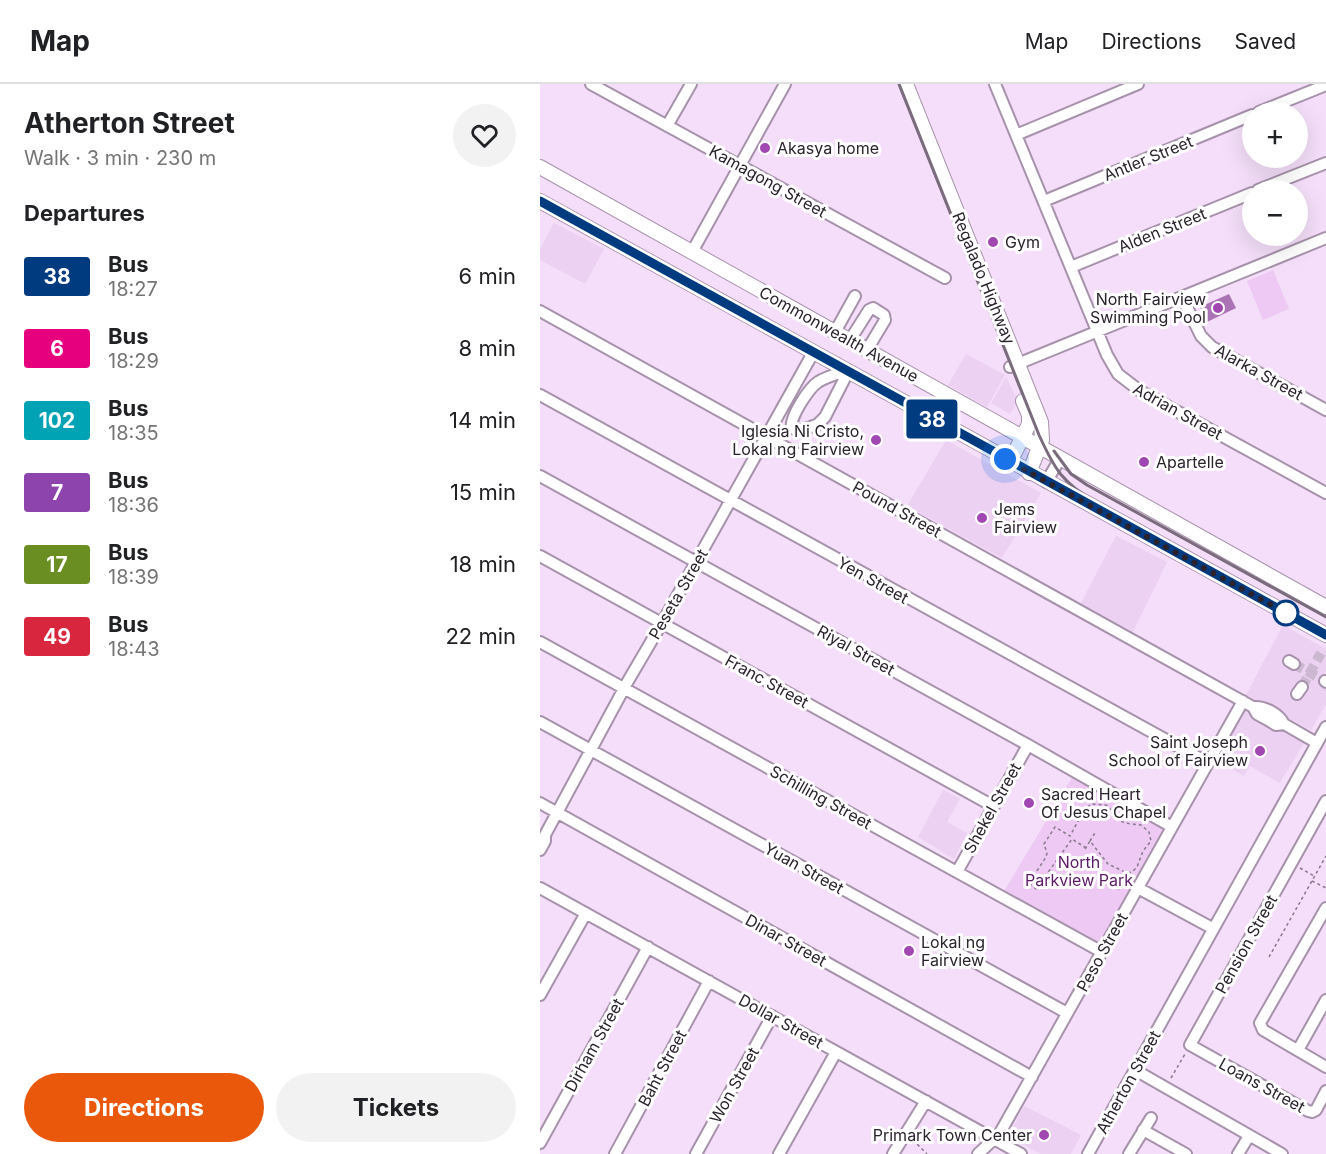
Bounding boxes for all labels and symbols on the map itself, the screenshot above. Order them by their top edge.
street label: Antler Street [1100,131,1196,185]
place label: Akasya home [777,138,879,158]
street label: Kamagong Street [706,140,830,222]
marker: Akasya home [758,141,772,155]
street label: Alden Street [1115,203,1209,257]
street label: Regalado Highway [948,209,1020,347]
place label: Gym [1005,232,1040,252]
marker: Gym [986,235,1000,249]
street label: Commonwealth Avenue [756,282,922,386]
place label: North Fairview Swimming Pool [1090,289,1206,327]
marker: North Fairview Swimming Pool [1211,301,1225,315]
street label: Alarka Street [1211,340,1307,404]
street label: Adrian Street [1130,378,1226,444]
line badge: 38 [905,400,959,438]
place label: Iglesia Ni Cristo, Lokal ng Fairview [732,421,864,459]
marker: Iglesia Ni Cristo, Lokal ng Fairview [869,433,883,447]
your location [990,444,1020,474]
place label: Apartelle [1156,452,1224,472]
marker: Apartelle [1137,455,1151,469]
street label: Pound Street [849,476,945,542]
place label: Jems Fairview [994,499,1057,537]
marker: Jems Fairview [975,511,989,525]
street label: Peseta Street [644,545,712,643]
street label: Yen Street [834,552,912,608]
unlabelled marker [1273,600,1299,626]
street label: Riyal Street [814,621,898,679]
street label: Franc Street [722,650,812,712]
place label: Saint Joseph School of Fairview [1108,732,1248,770]
marker: Saint Joseph School of Fairview [1253,744,1267,758]
street label: Shekel Street [959,759,1025,857]
street label: Schilling Street [767,761,875,833]
place label: Sacred Heart Of Jesus Chapel [1041,784,1166,822]
marker: Sacred Heart Of Jesus Chapel [1022,796,1036,810]
street label: Yuan Street [761,838,847,898]
park label: North Parkview Park [1025,852,1133,890]
street label: Pension Street [1211,891,1281,997]
street label: Peso Street [1072,909,1132,995]
street label: Dinar Street [742,910,830,970]
place label: Lokal ng Fairview [921,932,985,970]
marker: Lokal ng Fairview [902,944,916,958]
street label: Dollar Street [735,990,827,1052]
street label: Dirham Street [560,995,628,1095]
street label: Baht Street [634,1026,690,1110]
street label: Atherton Street [1091,1027,1165,1137]
street label: Won Street [705,1044,763,1126]
street label: Loans Street [1215,1053,1309,1117]
place label: Primark Town Center [873,1125,1032,1145]
marker: Primark Town Center [1037,1128,1051,1142]

